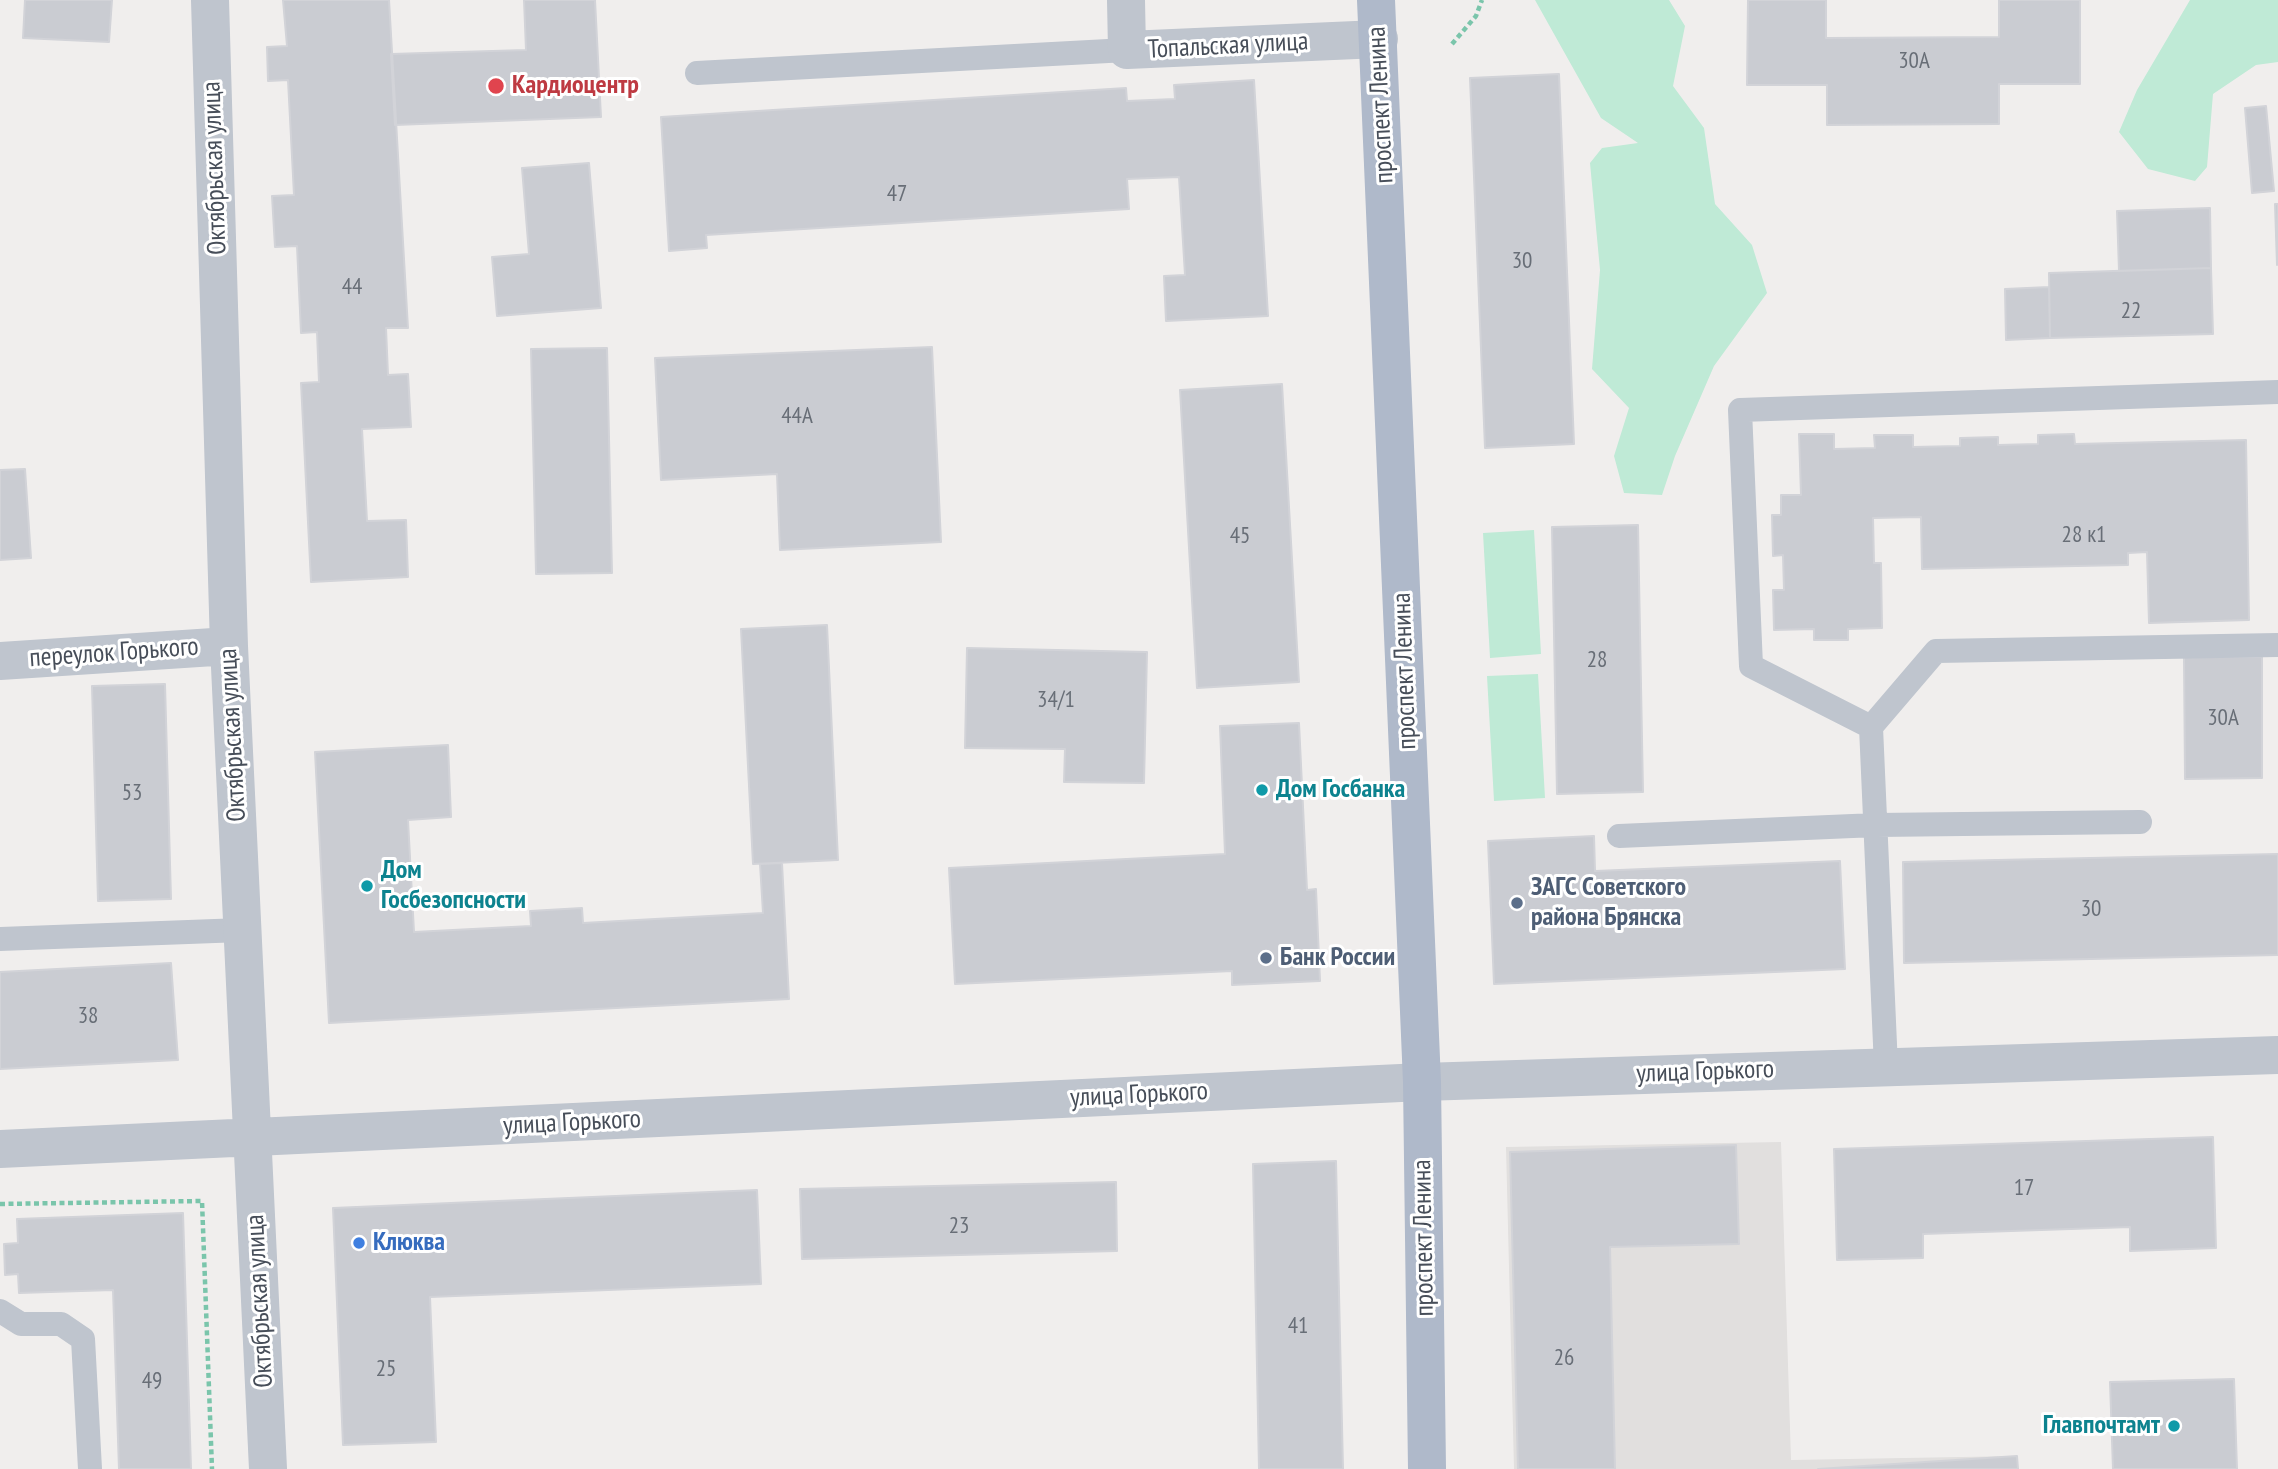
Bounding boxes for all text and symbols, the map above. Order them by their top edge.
street label: Топальская улица [1147,26,1309,66]
street label: проспект Ленина [1361,26,1401,184]
house number: 30А [1898,47,1930,75]
place label: Кардиоцентр [512,70,639,102]
marker: Кардиоцентр [486,76,506,96]
street label: Октябрьская улица [196,81,234,255]
house number: 47 [887,180,907,208]
house number: 30 [1512,247,1532,275]
house number: 44 [342,273,362,301]
house number: 22 [2121,297,2141,325]
house number: 44А [781,402,813,430]
house number: 28 к1 [2062,521,2106,549]
house number: 45 [1230,522,1250,550]
street label: проспект Ленина [1387,592,1423,750]
street label: переулок Горького [28,632,200,674]
house number: 28 [1587,646,1607,674]
street label: Октябрьская улица [213,648,253,822]
house number: 34/1 [1037,686,1075,714]
house number: 30А [2207,704,2239,732]
place label: Дом Госбанка [1276,774,1405,806]
house number: 53 [122,779,142,807]
marker: Дом Госбанка [1254,782,1270,798]
place label: Дом Госбезопсности [381,855,526,917]
place label: ЗАГС Советского района Брянска [1531,872,1686,934]
marker: Дом Госбезопсности [359,878,375,894]
marker: ЗАГС Советского района Брянска [1509,895,1525,911]
house number: 30 [2081,895,2101,923]
place label: Банк России [1280,942,1395,974]
marker: Банк России [1258,950,1274,966]
house number: 38 [78,1002,98,1030]
street label: улица Горького [1636,1054,1774,1090]
street label: улица Горького [1069,1076,1209,1114]
street label: улица Горького [502,1104,642,1142]
street label: проспект Ленина [1407,1159,1441,1317]
house number: 17 [2014,1174,2034,1202]
house number: 23 [949,1212,969,1240]
street label: Октябрьская улица [240,1214,280,1388]
place label: Клюква [373,1227,445,1259]
marker: Клюква [351,1235,367,1251]
house number: 41 [1288,1312,1308,1340]
house number: 26 [1554,1344,1574,1372]
house number: 25 [376,1355,396,1383]
house number: 49 [142,1367,162,1395]
place label: Главпочтамт [2043,1410,2160,1442]
marker: Главпочтамт [2166,1418,2182,1434]

